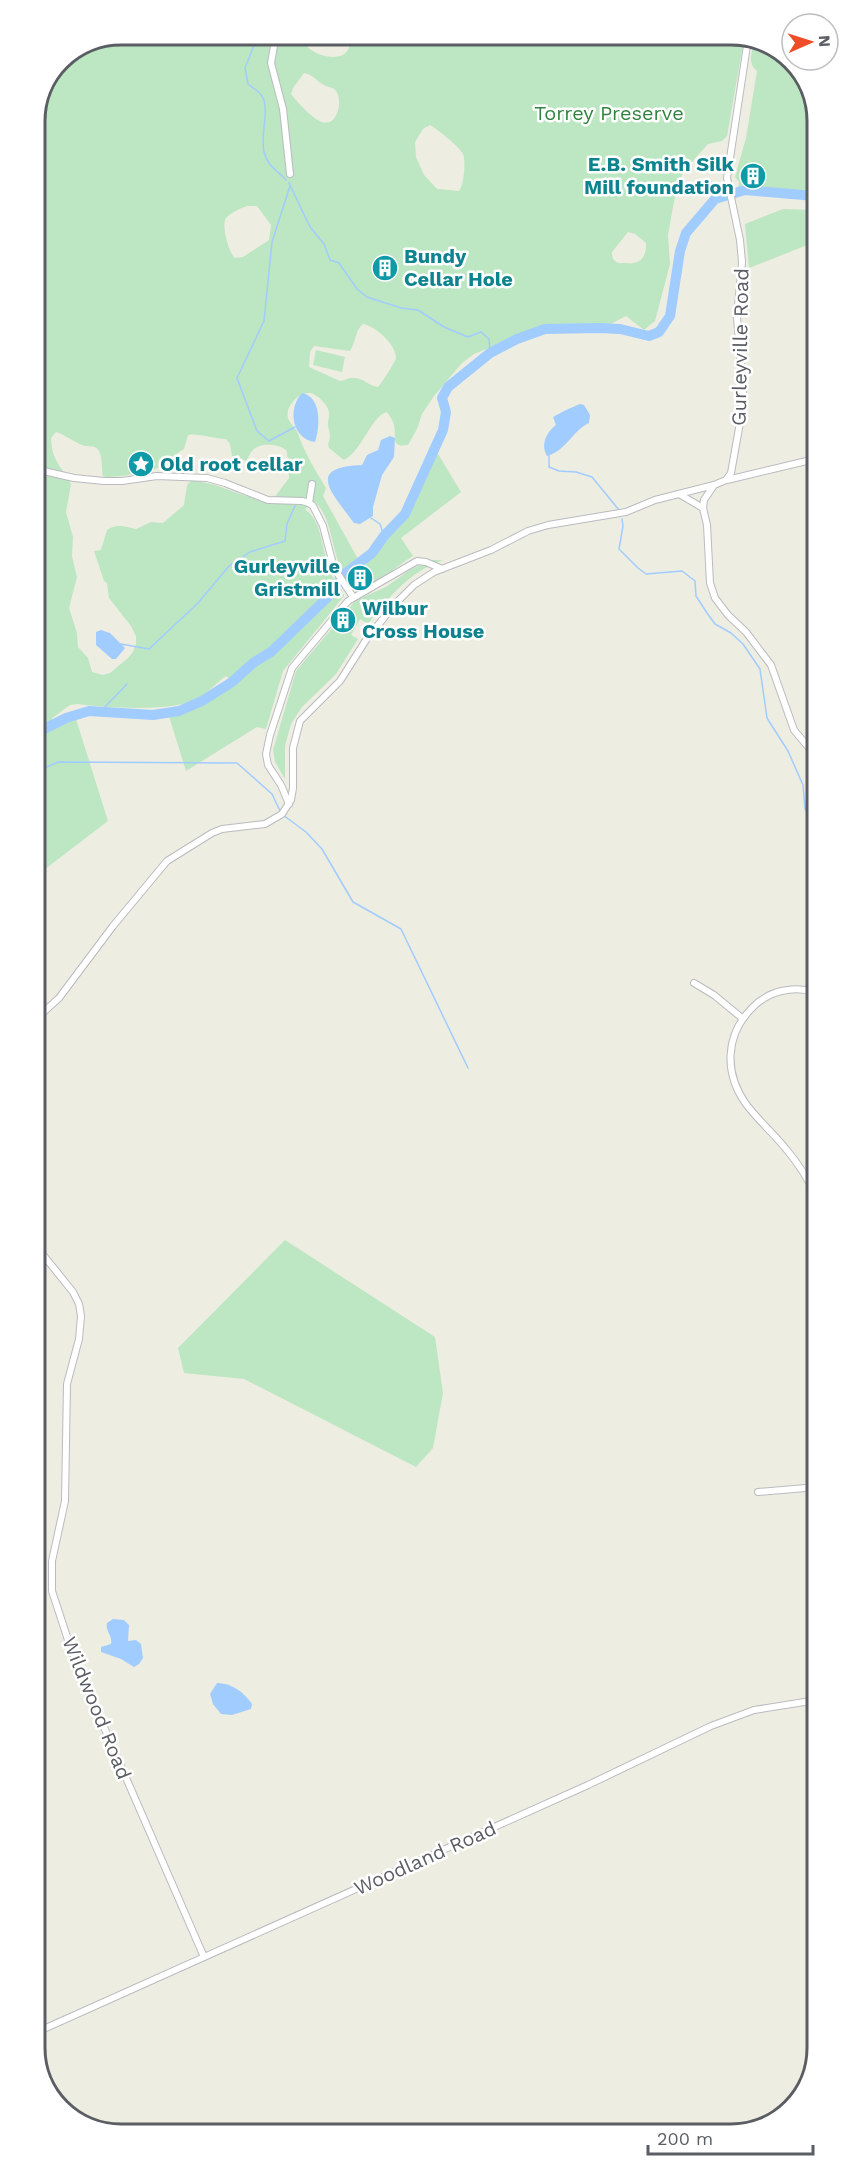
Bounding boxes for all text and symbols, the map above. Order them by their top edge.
north arrow [780,12,840,72]
text: N [815,35,834,48]
park label: Torrey Preserve [534,101,684,125]
place label: E.B. Smith Silk Mill foundation [584,152,735,199]
building icon: E.B. Smith Silk Mill foundation [738,161,768,191]
place label: Bundy Cellar Hole [404,244,513,291]
building icon: Bundy Cellar Hole [370,253,400,283]
street label: Gurleyville Road [727,268,753,426]
place icon: Old root cellar [126,449,156,479]
place label: Old root cellar [160,452,303,476]
place label: Gurleyville Gristmill [234,554,340,601]
building icon: Gurleyville Gristmill [345,563,375,593]
place label: Wilbur Cross House [362,596,484,643]
building icon: Wilbur Cross House [328,605,358,635]
street label: Wildwood Road [57,1633,137,1783]
street label: Woodland Road [350,1816,500,1900]
scale bar [648,2118,813,2156]
text: 200 m [657,2128,713,2149]

